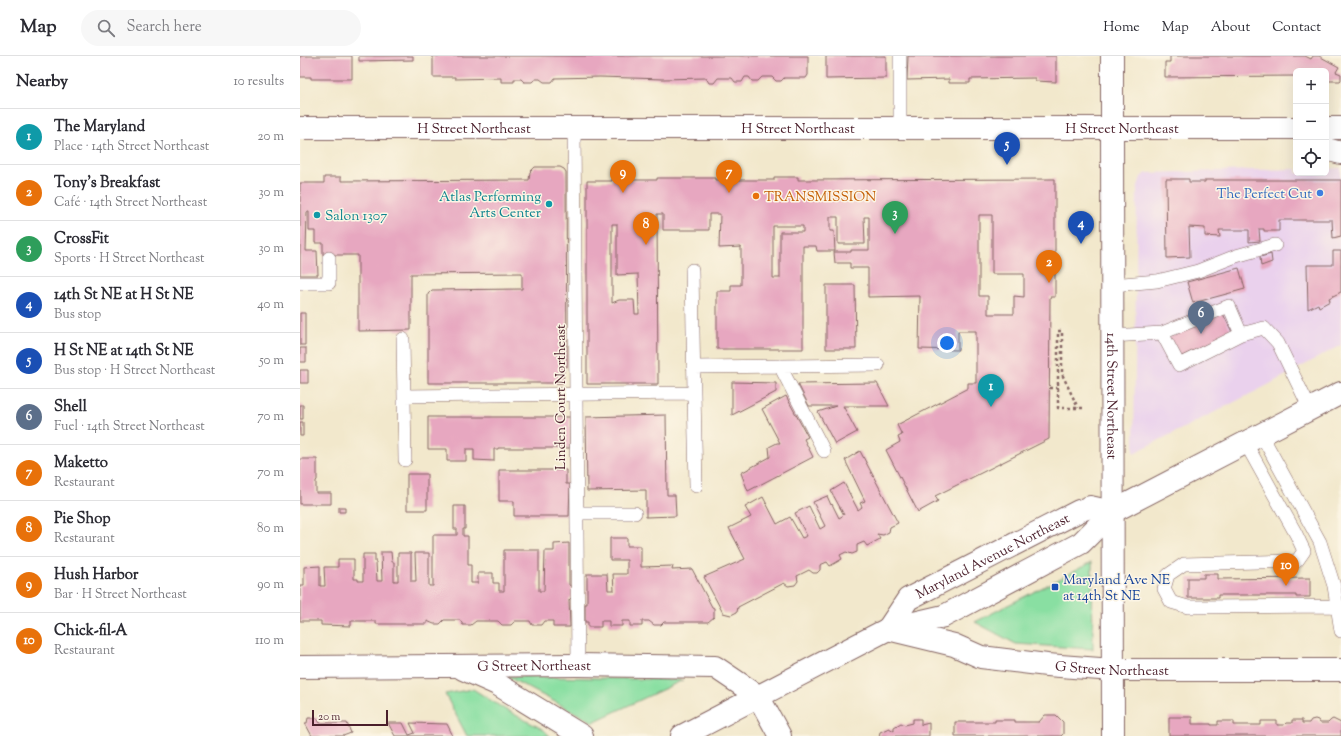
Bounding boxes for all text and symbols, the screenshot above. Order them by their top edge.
search box [81,10,361,46]
text: Map [20,14,57,41]
icon: search [95,17,117,39]
text: Search here [127,17,202,38]
text: Home [1103,18,1140,38]
text: Map [1162,18,1189,38]
text: About [1211,18,1250,38]
text: Contact [1272,18,1321,38]
map controls [1293,68,1329,176]
button: + [1293,68,1329,104]
text: Nearby [16,70,68,94]
text: 10 results [233,73,284,91]
button: − [1293,104,1329,140]
text: The Maryland [54,117,145,138]
street label: H Street Northeast [417,120,531,140]
street label: H Street Northeast [741,120,855,140]
street label: H Street Northeast [1065,120,1179,140]
text: 1 [27,128,31,146]
text: 20 m [258,128,284,146]
pin: 5 [994,132,1020,165]
text: Place · 14th Street Northeast [54,138,209,156]
button: locate [1293,140,1329,176]
pin: 9 [610,160,636,193]
pin: 7 [716,160,742,193]
text: Tony's Breakfast [54,173,160,194]
text: 2 [26,184,32,202]
text: 30 m [258,184,284,202]
place label: The Perfect Cut [1216,185,1312,205]
place label: Atlas Performing Arts Center [439,188,542,224]
place label: TRANSMISSION [764,188,876,208]
marker: The Perfect Cut [1315,188,1325,198]
marker: TRANSMISSION [751,191,761,201]
text: Café · 14th Street Northeast [54,194,207,212]
marker: Atlas Performing Arts Center [544,199,554,209]
pin: 3 [882,201,908,234]
place label: Salon 1307 [325,207,387,227]
marker: Salon 1307 [312,210,322,220]
pin: 4 [1068,211,1094,244]
pin: 8 [633,212,659,245]
text: CrossFit [54,229,109,250]
text: 3 [26,240,32,258]
text: 30 m [258,240,284,258]
text: Sports · H Street Northeast [54,250,204,268]
pin: 2 [1036,250,1062,283]
text: 14th St NE at H St NE [54,285,194,306]
text: 4 [26,296,32,314]
text: 40 m [257,296,284,314]
pin: 6 [1188,301,1214,334]
text: Bus stop [54,306,101,324]
street label: Linden Court Northeast [552,324,572,470]
street label: 14th Street Northeast [1100,332,1121,460]
your location [937,333,957,353]
text: H St NE at 14th St NE [54,341,194,362]
text: 5 [27,352,31,370]
text: 50 m [259,352,284,370]
text: Bus stop · H Street Northeast [54,362,215,380]
pin: 1 [978,374,1004,407]
text: Shell [54,397,87,418]
text: 6 [26,408,32,426]
text: 70 m [257,408,284,426]
text: Fuel · 14th Street Northeast [54,418,205,436]
text: Maketto [54,453,108,474]
text: 7 [26,464,32,482]
text: 70 m [257,464,284,482]
text: Restaurant [54,474,115,492]
text: Pie Shop [54,509,111,530]
street label: Maryland Avenue Northeast [913,509,1074,605]
text: 8 [26,520,32,538]
text: 80 m [257,520,284,538]
text: Restaurant [54,530,115,548]
pin: 10 [1273,553,1299,586]
text: Hush Harbor [54,565,138,586]
place label: Maryland Ave NE at 14th St NE [1063,571,1171,607]
text: 9 [26,576,32,594]
text: 90 m [257,576,284,594]
marker: Maryland Ave NE at 14th St NE [1050,582,1060,592]
text: Bar · H Street Northeast [54,586,187,604]
text: Chick-fil-A [54,621,128,642]
text: 10 [23,632,35,650]
text: 110 m [255,632,284,650]
text: Restaurant [54,642,115,660]
street label: G Street Northeast [477,657,591,678]
street label: G Street Northeast [1054,658,1169,682]
scale bar [312,708,388,727]
text: 20 m [318,709,340,725]

